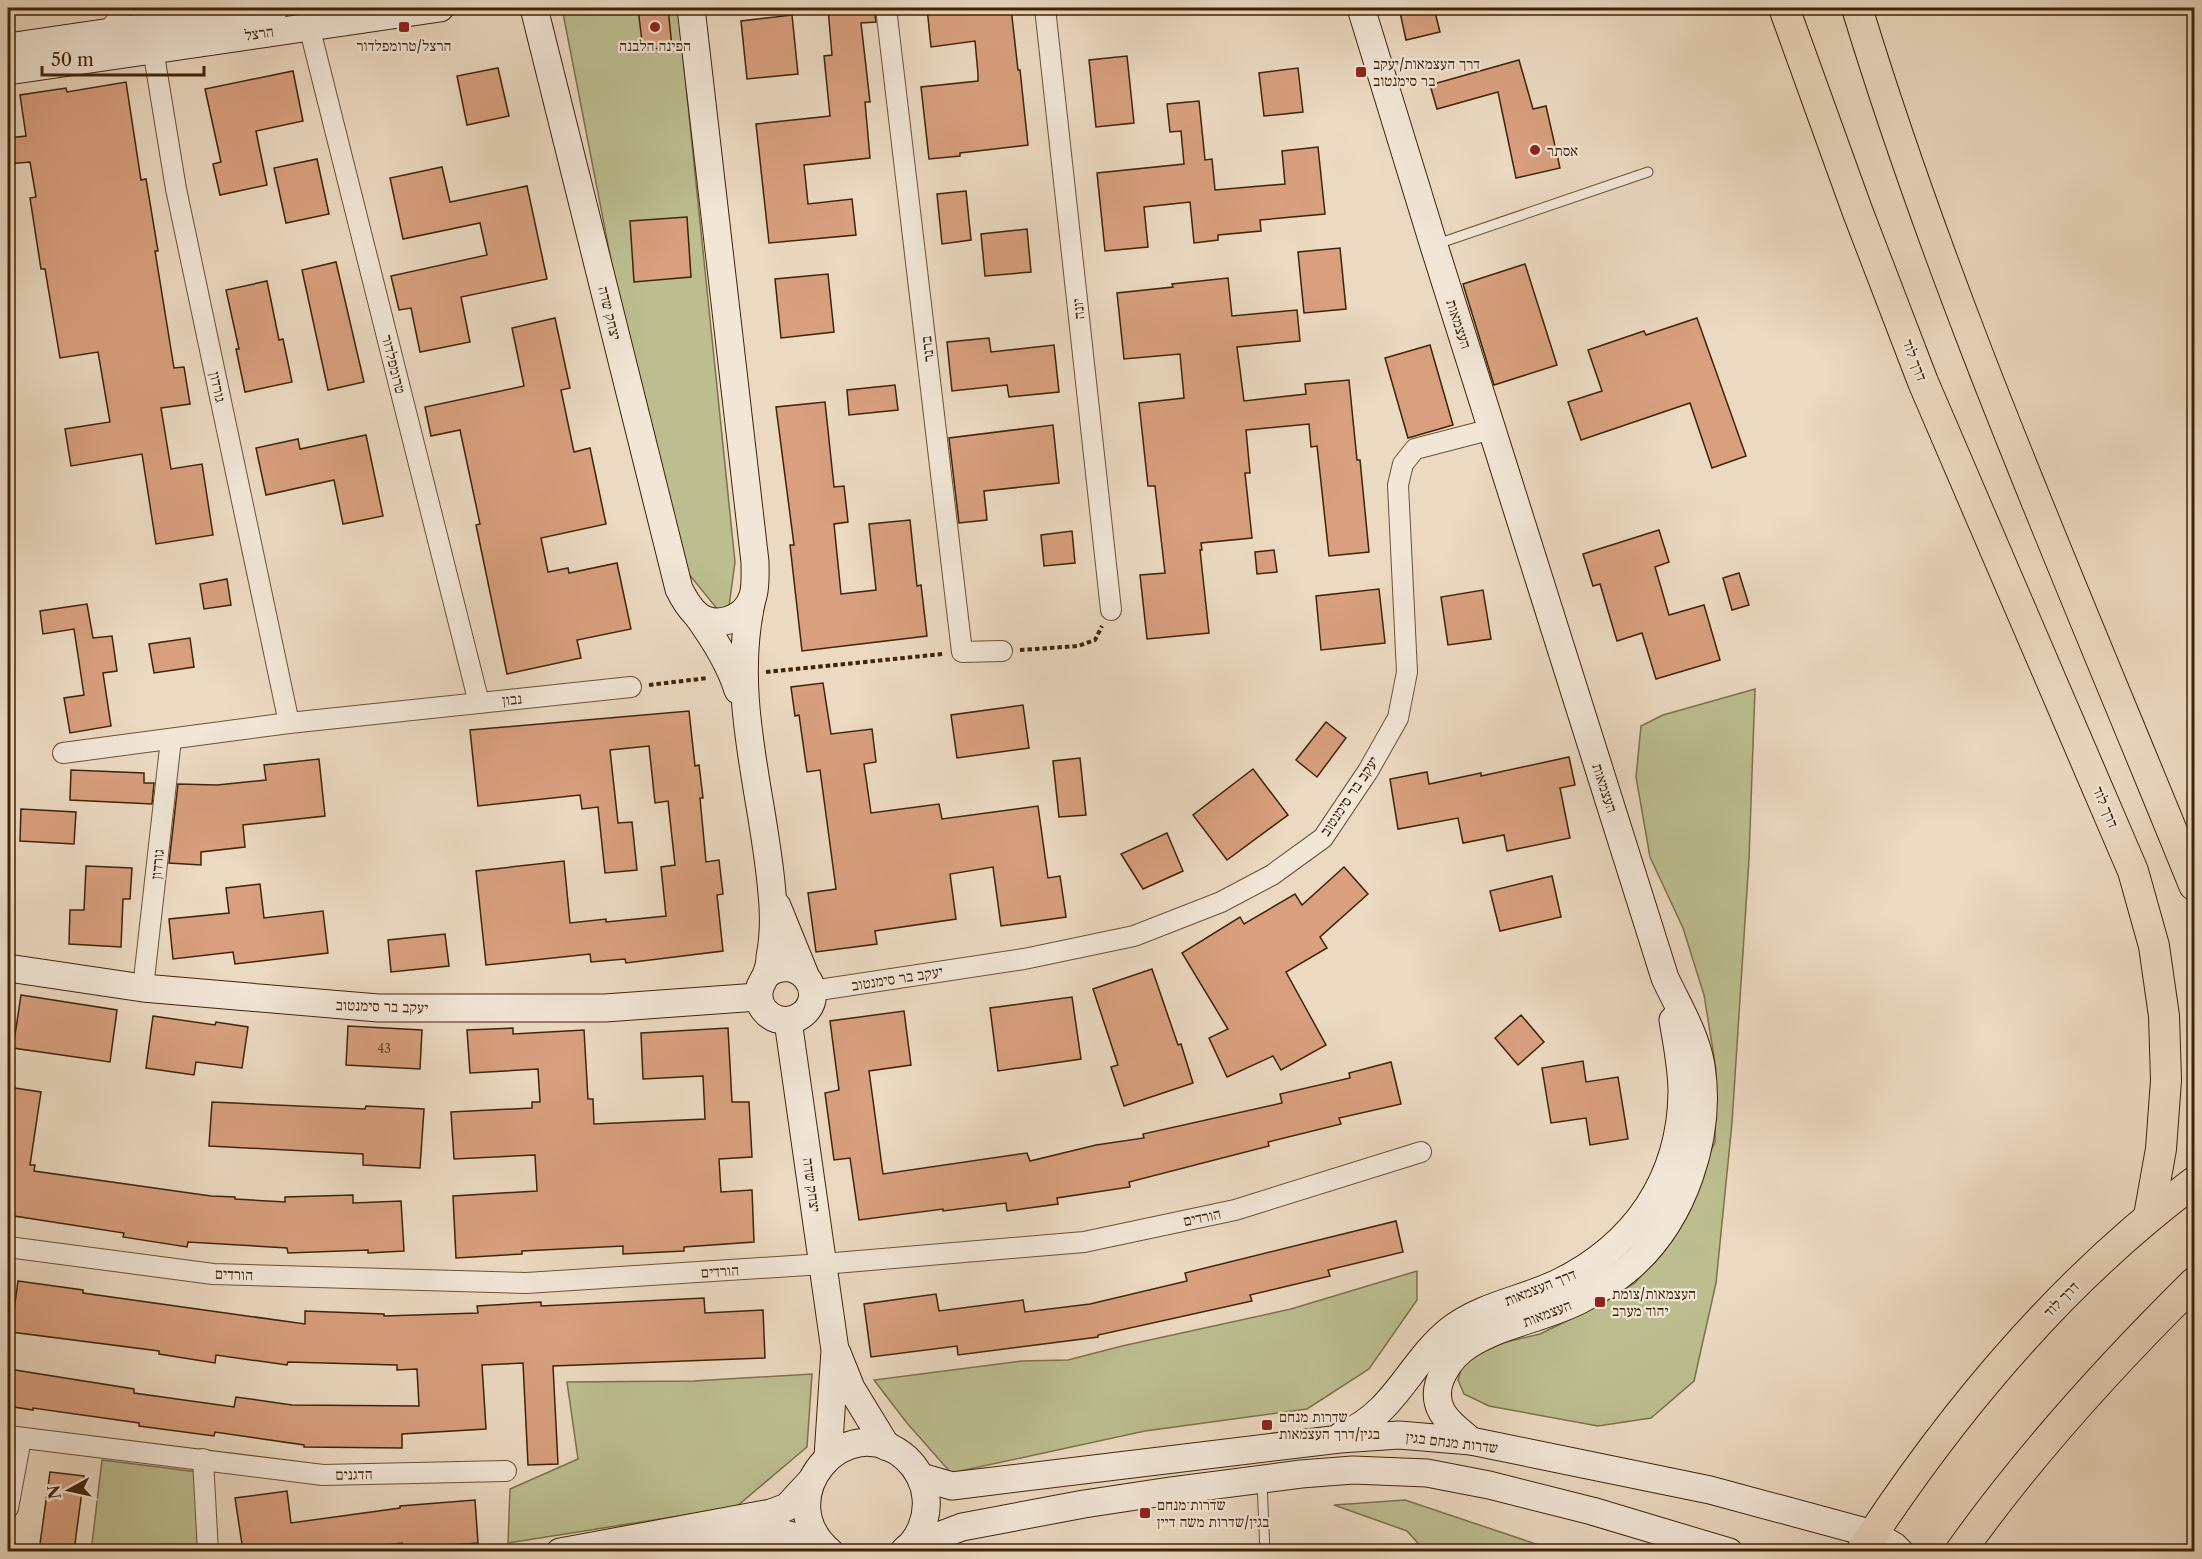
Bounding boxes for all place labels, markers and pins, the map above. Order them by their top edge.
marker: הרצל/טרומפלדור [397,20,411,34]
marker: הפינה הלבנה [648,20,662,34]
place label: הרצל/טרומפלדור [356,36,452,55]
place label: הפינה הלבנה [619,36,691,55]
place label: דרך העצמאות/יעקב בר סימנטוב [1373,54,1480,90]
marker: דרך העצמאות/יעקב בר סימנטוב [1354,65,1368,79]
place label: אסתר [1547,141,1578,160]
marker: אסתר [1528,143,1542,157]
place label: העצמאות/צומת יהוד מערב [1612,1284,1696,1320]
marker: העצמאות/צומת יהוד מערב [1593,1295,1607,1309]
place label: שדרות מנחם בגין/דרך העצמאות [1279,1407,1380,1443]
marker: שדרות מנחם בגין/דרך העצמאות [1260,1418,1274,1432]
place label: שדרות מנחם בגין/שדרות משה דיין [1157,1495,1269,1531]
marker: שדרות מנחם בגין/שדרות משה דיין [1138,1506,1152,1520]

